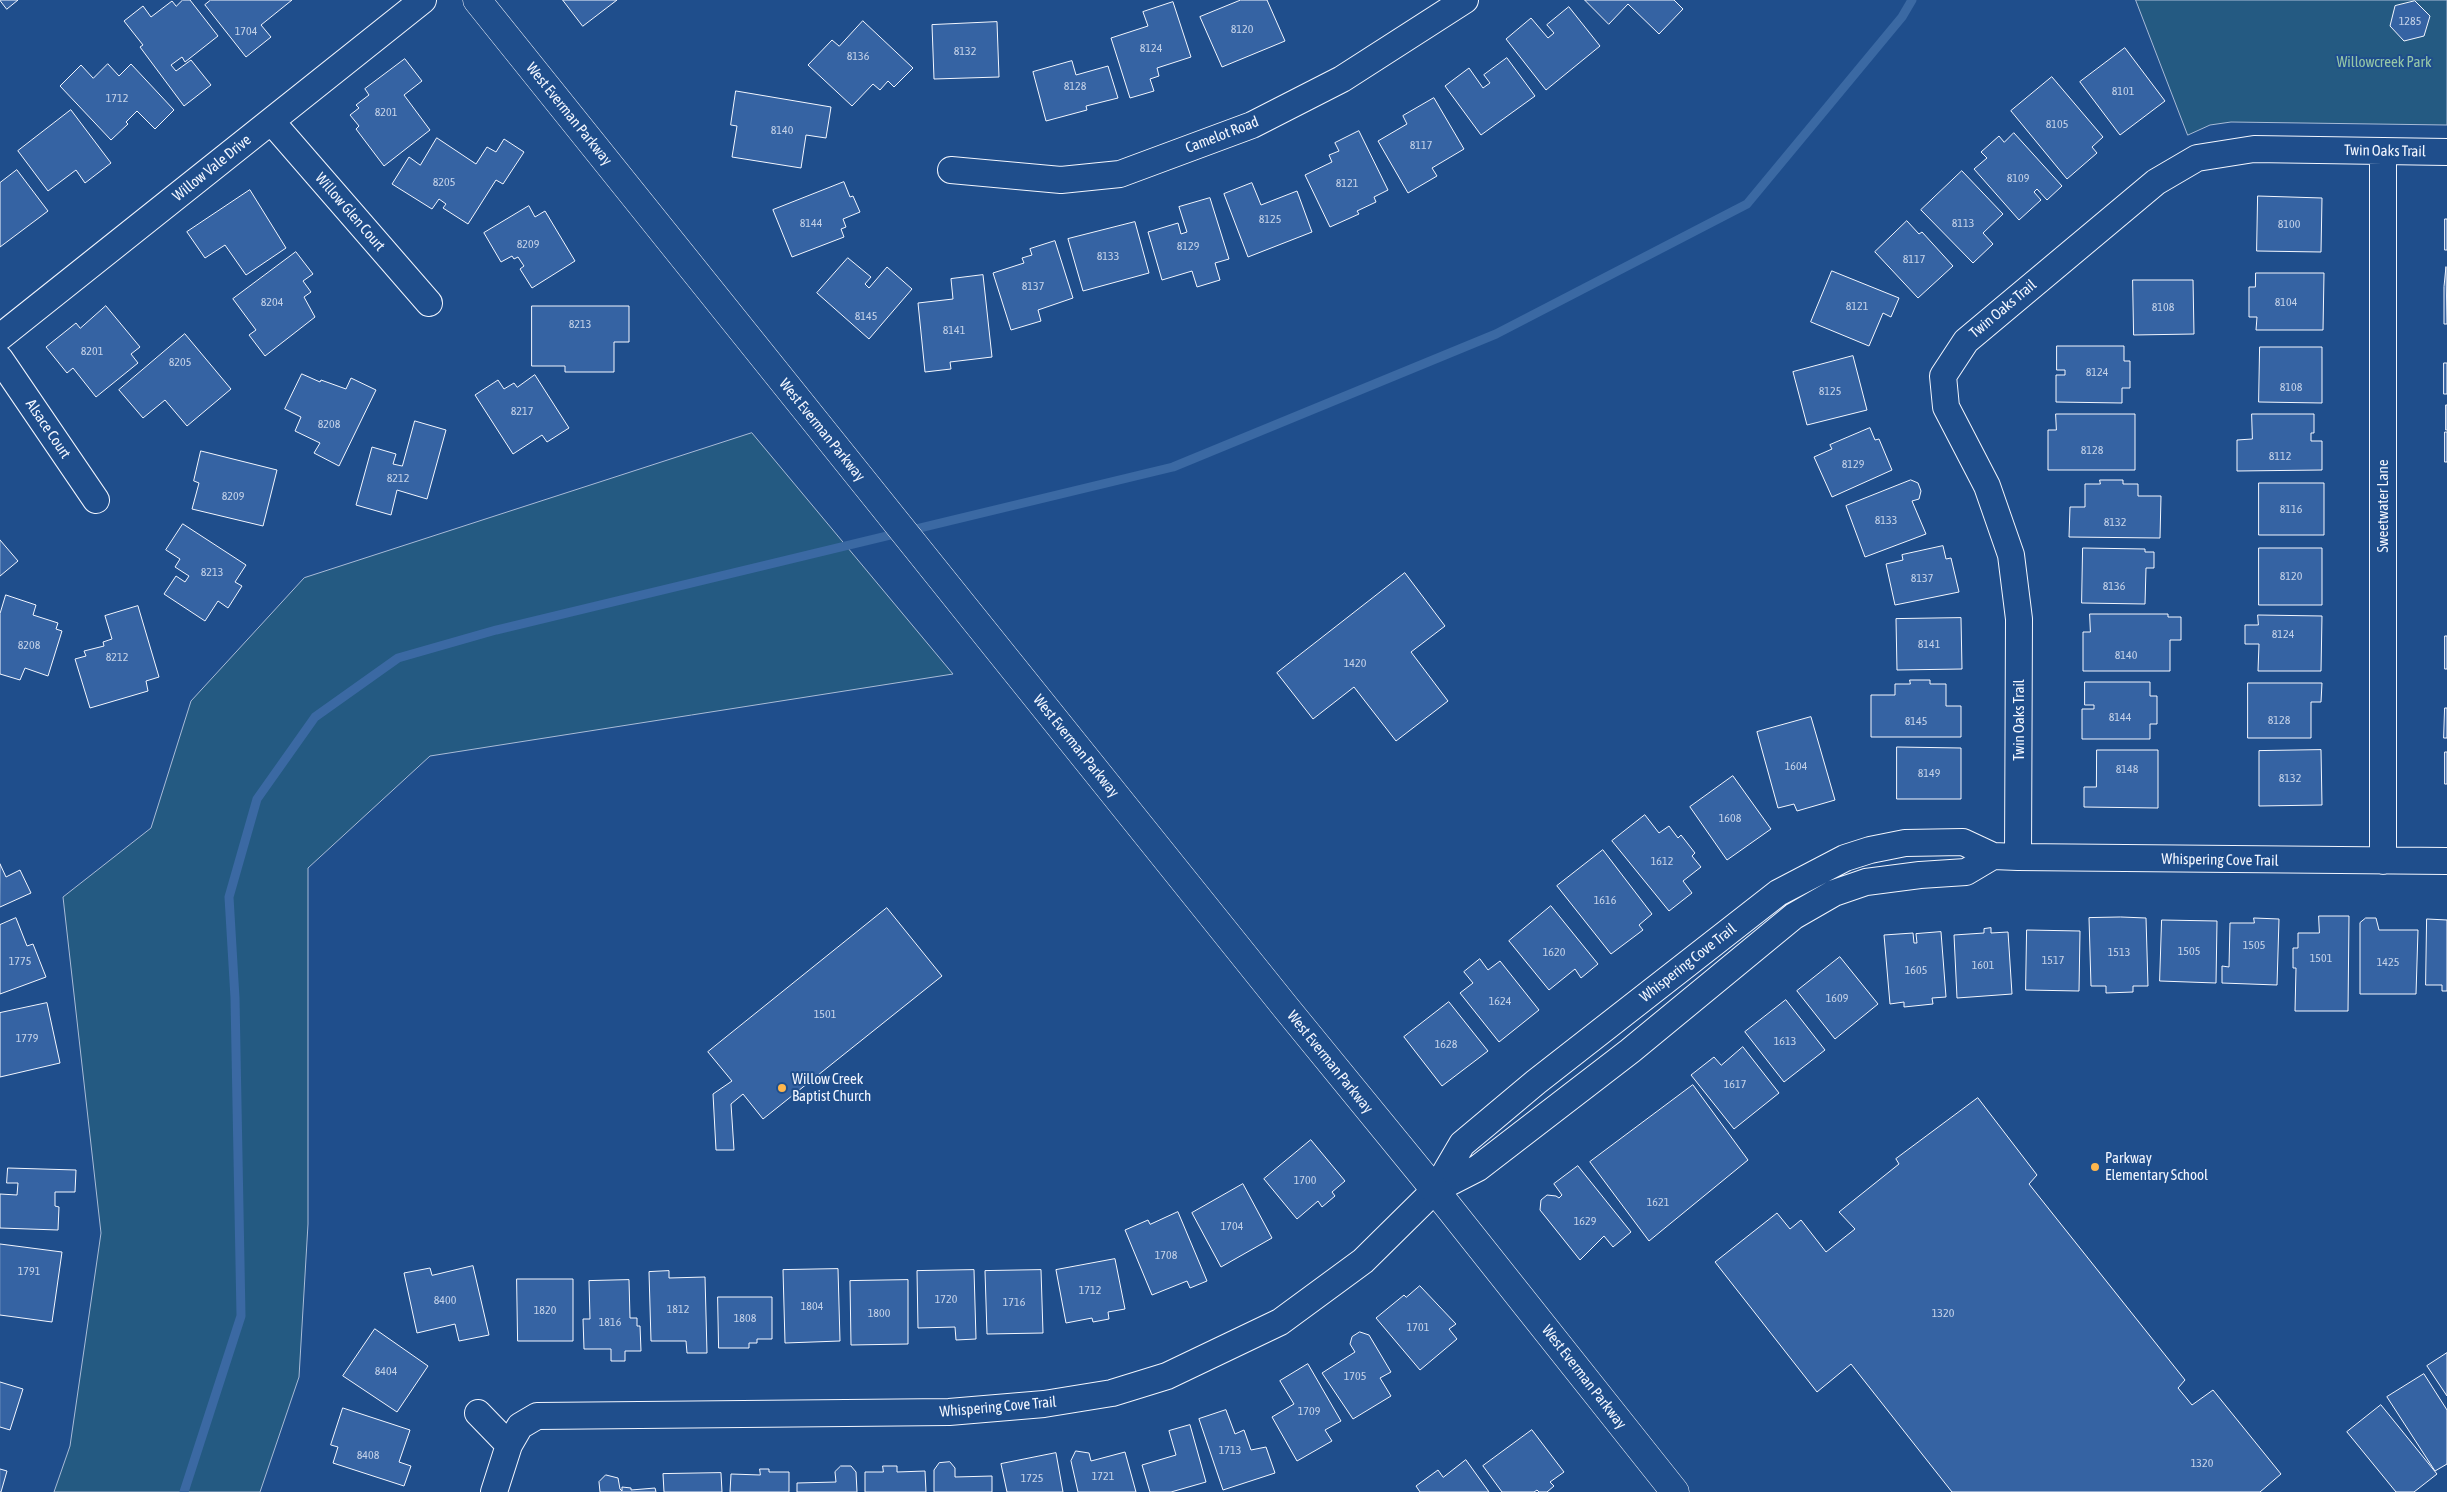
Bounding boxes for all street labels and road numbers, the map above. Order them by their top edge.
street label: West Everman Parkway [522,59,616,169]
street label: Camelot Road [1183,113,1261,157]
street label: Willow Vale Drive [169,131,255,205]
street label: Twin Oaks Trail [2344,141,2426,161]
street label: Willow Glen Court [311,169,389,255]
street label: Twin Oaks Trail [1966,276,2040,342]
street label: West Everman Parkway [775,375,869,485]
street label: Alsace Court [22,396,74,462]
street label: Sweetwater Lane [2374,460,2392,552]
street label: Twin Oaks Trail [2010,679,2028,761]
street label: West Everman Parkway [1029,691,1123,801]
street label: Whispering Cove Trail [2161,850,2279,870]
street label: Whispering Cove Trail [1636,920,1740,1006]
street label: West Everman Parkway [1283,1007,1377,1117]
street label: West Everman Parkway [1538,1322,1630,1432]
street label: Whispering Cove Trail [939,1393,1057,1421]

